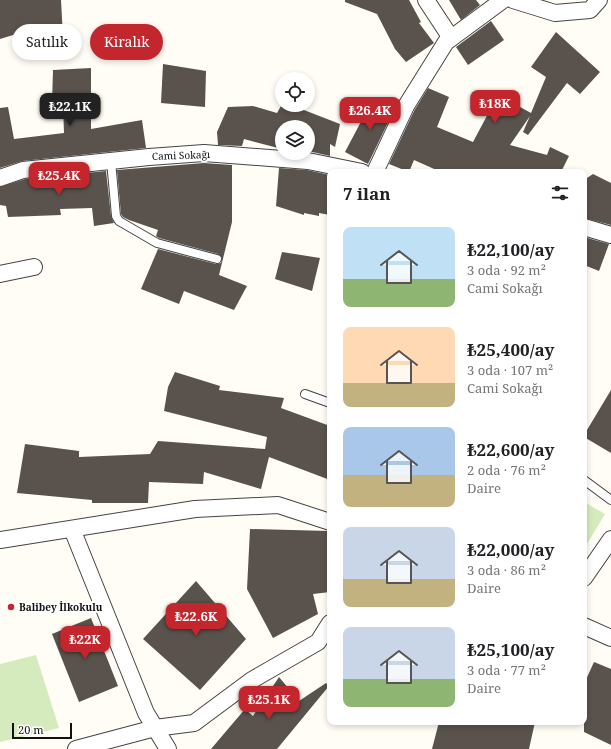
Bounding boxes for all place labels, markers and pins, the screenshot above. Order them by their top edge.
pin: ₺18K [471,90,519,124]
pin: ₺22.1K [37,93,103,127]
pin: ₺26.4K [337,97,403,131]
pin: ₺25.4K [26,162,92,196]
place label: Balibey İlkokulu [19,600,103,614]
marker: Balibey İlkokulu [6,602,16,612]
pin: ₺22.6K [163,603,229,637]
pin: ₺22K [61,626,109,660]
pin: ₺25.1K [236,686,302,720]

